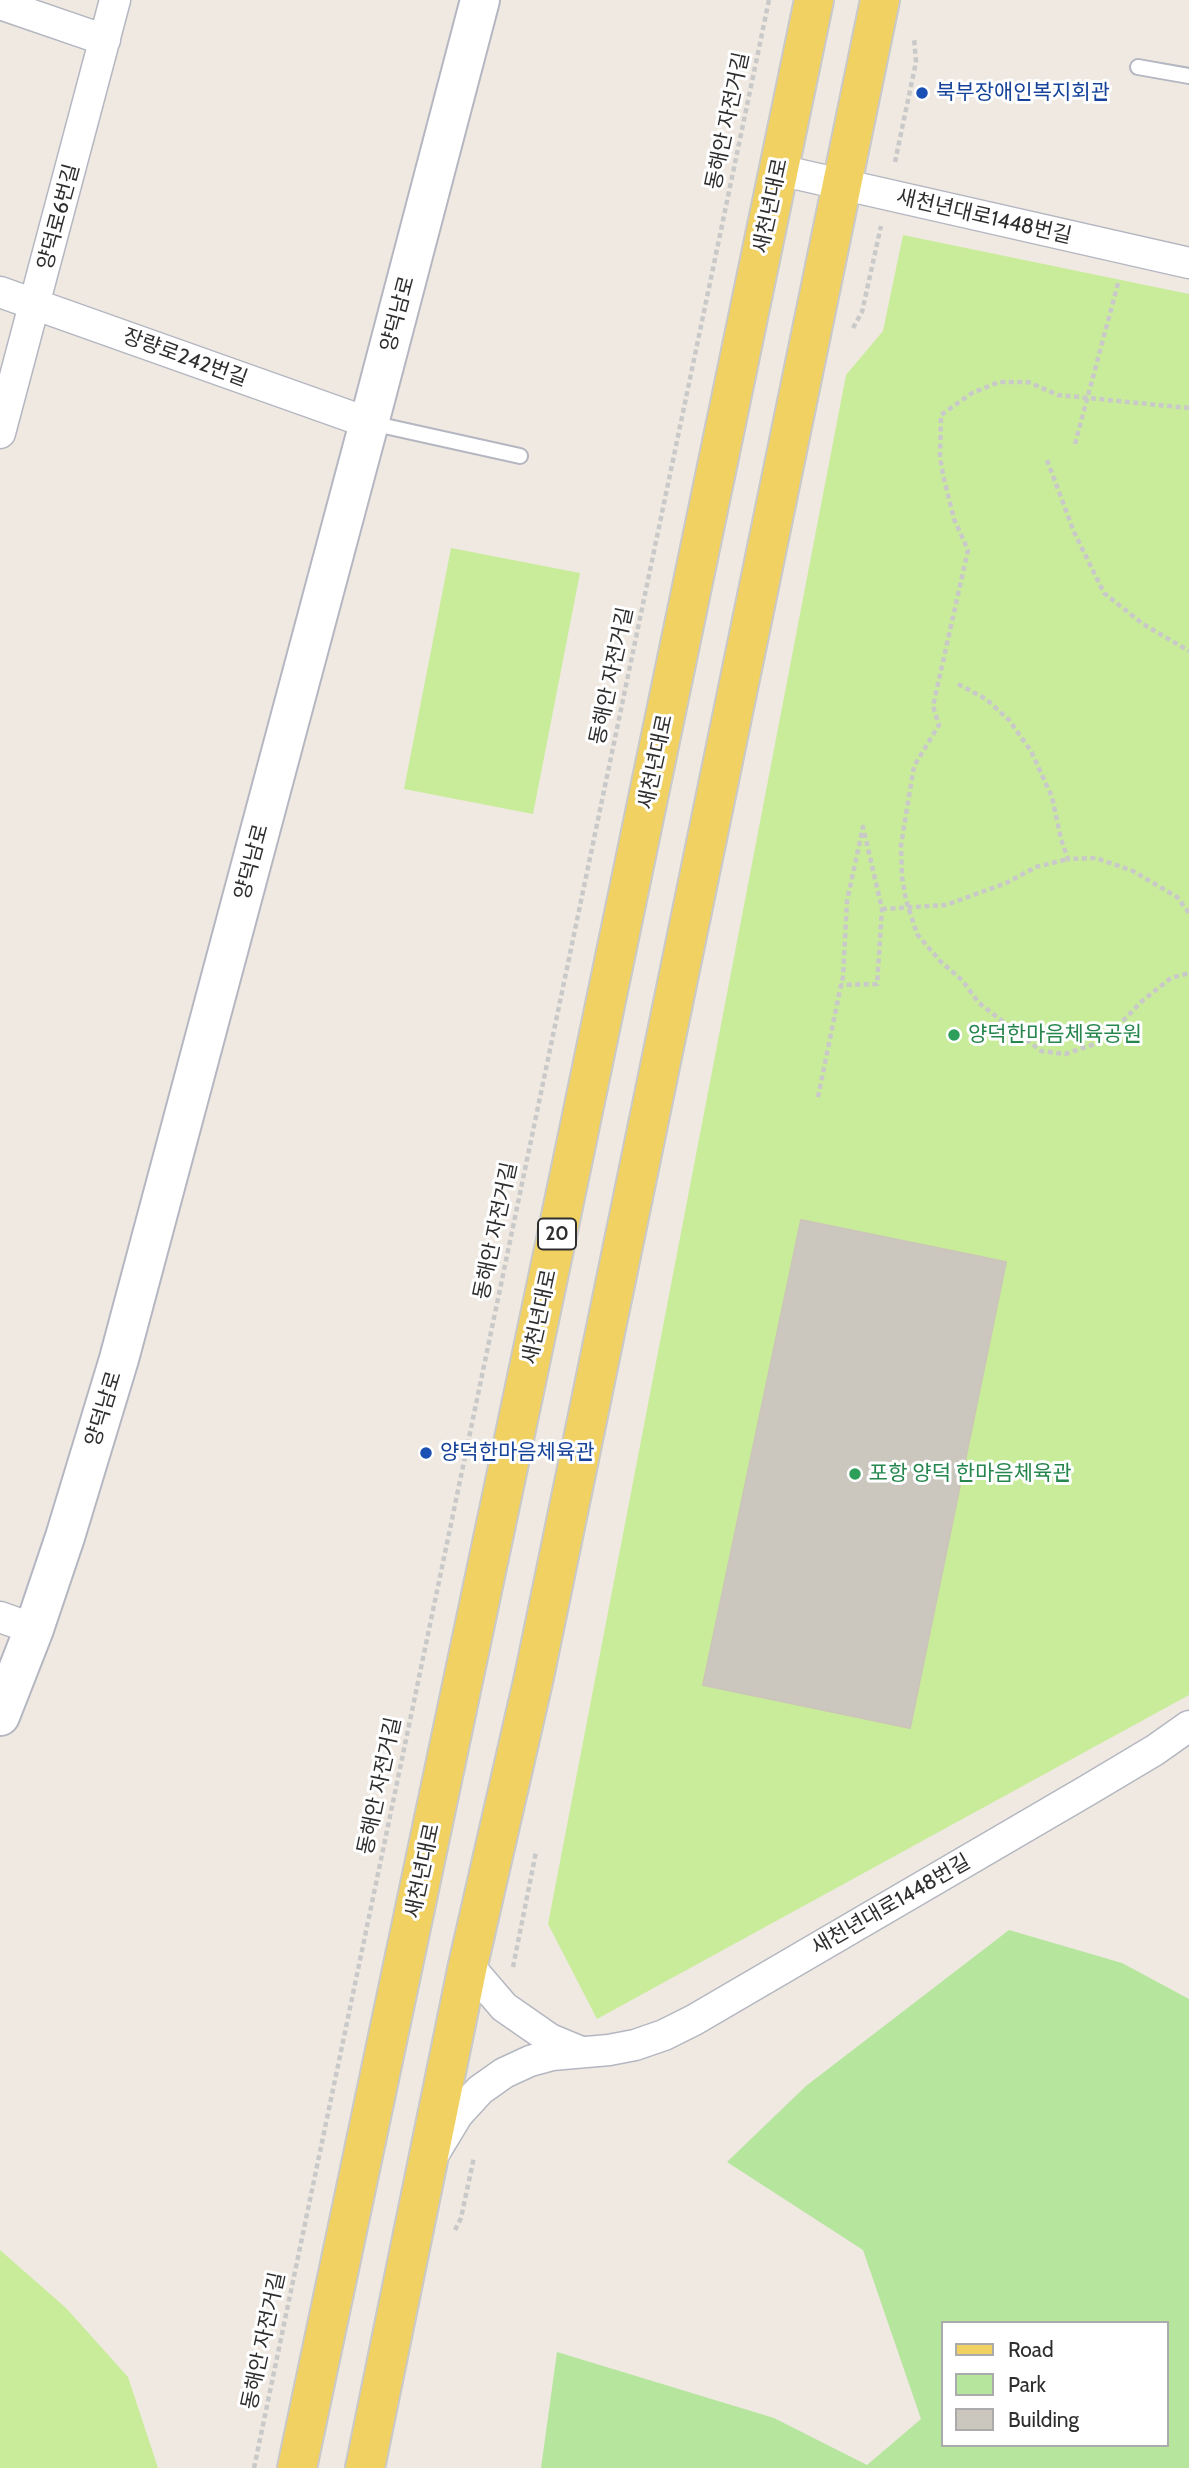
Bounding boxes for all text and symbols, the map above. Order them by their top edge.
street label: 동해안 자전거길 [701,50,755,192]
place label: 북부장애인복지회관 [936,80,1110,106]
marker: 북부장애인복지회관 [914,85,930,101]
street label: 새천년대로 [749,156,793,256]
street label: 양덕로6번길 [33,161,85,273]
street label: 새천년대로1448번길 [894,185,1074,249]
street label: 양덕남로 [376,273,420,355]
street label: 장량로242번길 [119,324,251,392]
street label: 동해안 자전거길 [585,605,639,747]
street label: 새천년대로 [634,712,678,812]
street label: 양덕남로 [230,821,274,903]
place label: 양덕한마음체육공원 [968,1022,1142,1048]
marker: 양덕한마음체육공원 [946,1027,962,1043]
street label: 동해안 자전거길 [469,1160,523,1302]
road number: 20 [538,1218,576,1250]
street label: 새천년대로 [518,1267,562,1367]
street label: 양덕남로 [81,1368,127,1450]
place label: 양덕한마음체육관 [440,1440,595,1466]
marker: 양덕한마음체육관 [418,1445,434,1461]
place label: 포항 양덕 한마음체육관 [869,1461,1072,1487]
marker: 포항 양덕 한마음체육관 [847,1466,863,1482]
street label: 동해안 자전거길 [353,1715,407,1857]
street label: 새천년대로 [401,1821,445,1921]
street label: 새천년대로1448번길 [807,1849,975,1961]
street label: 동해안 자전거길 [237,2270,291,2412]
legend [940,2321,1168,2447]
text: Road [1008,2337,1054,2362]
text: Park [1008,2372,1046,2397]
text: Building [1008,2407,1079,2432]

